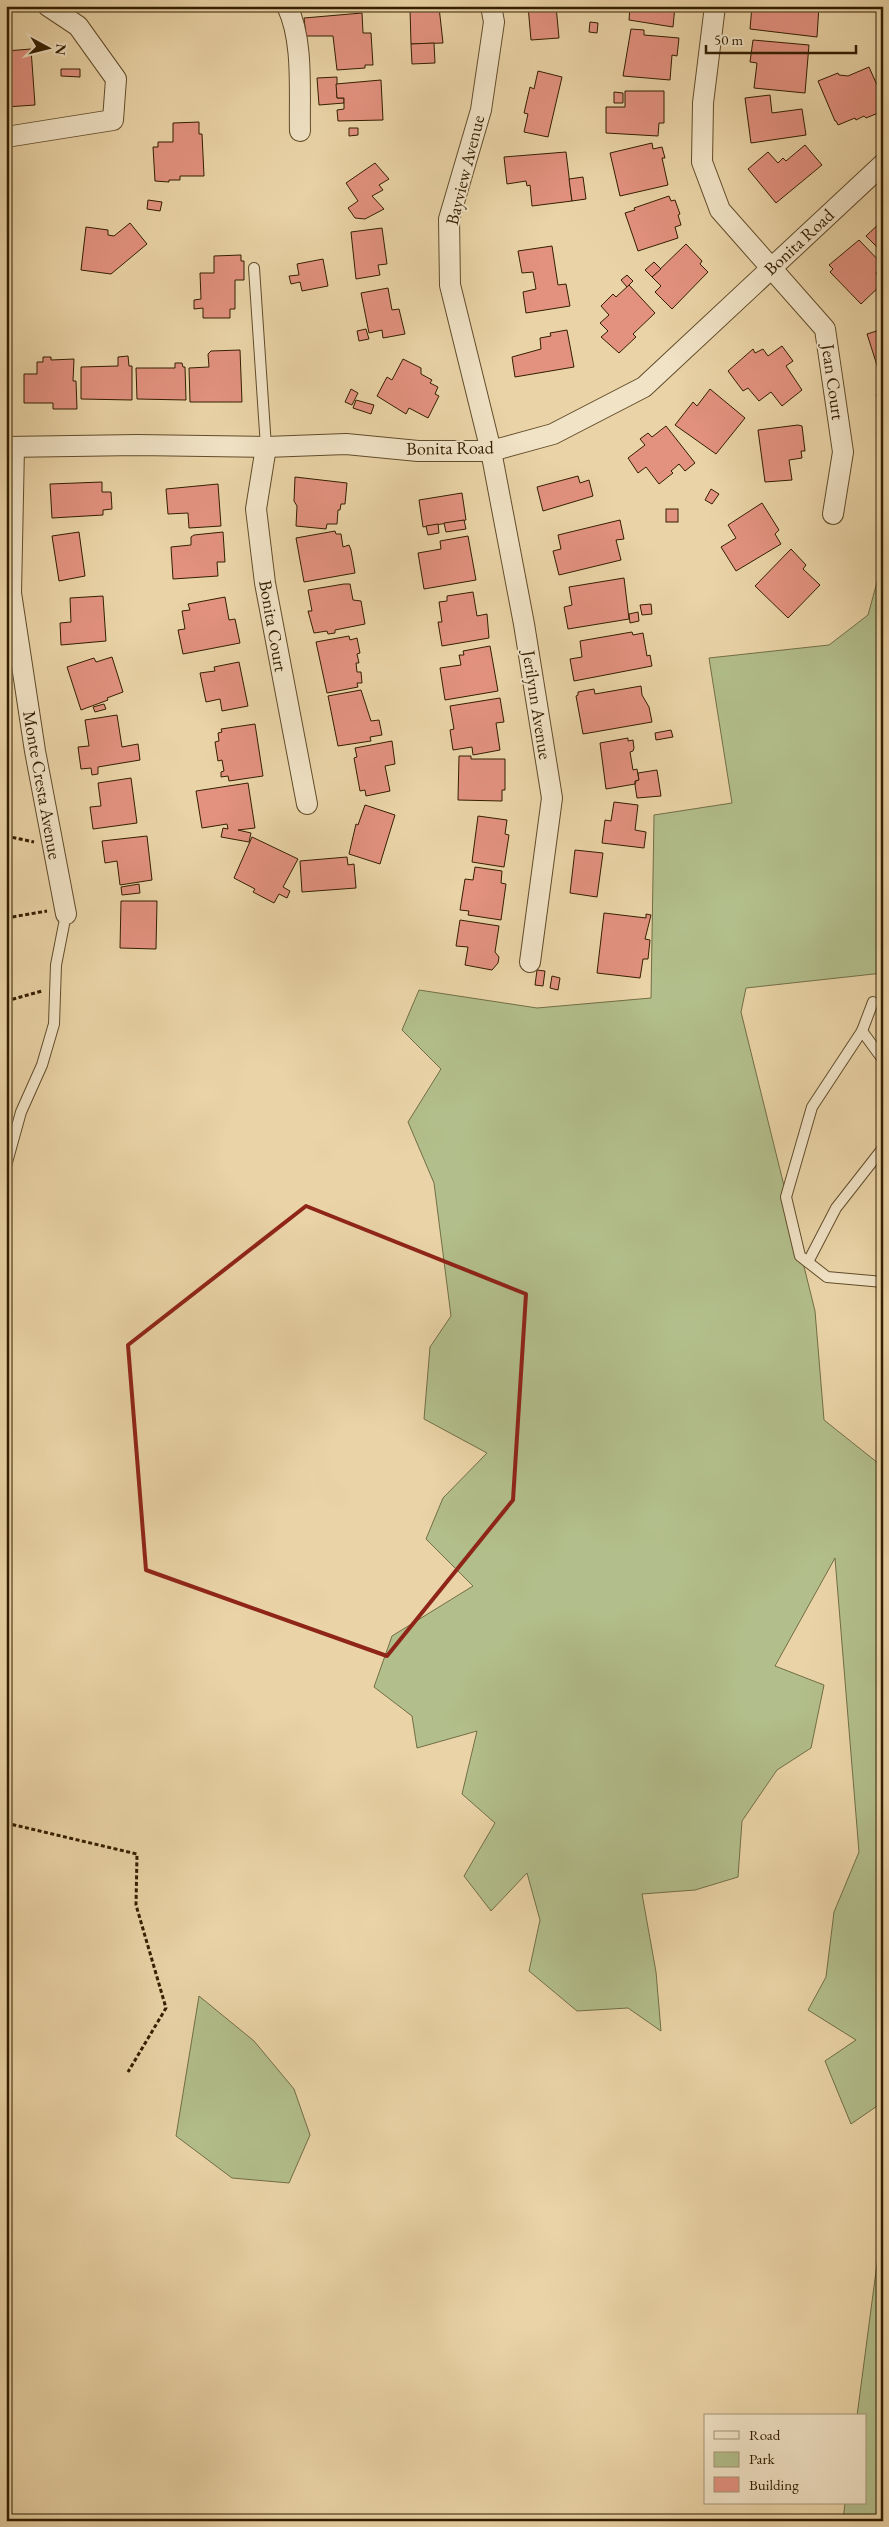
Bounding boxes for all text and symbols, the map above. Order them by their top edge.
north arrow [22,22,72,72]
scale bar [706,22,856,54]
text: 50 m [714,30,743,49]
text: N [51,43,71,57]
street label: Bayview Avenue [440,113,489,227]
street label: Bonita Road [759,203,839,280]
street label: Jean Court [817,341,850,422]
street label: Bonita Road [406,435,495,460]
street label: Bonita Court [254,578,293,674]
street label: Jerilynn Avenue [517,647,557,761]
street label: Monte Cresta Avenue [18,709,67,861]
legend [704,2414,866,2504]
text: Road [749,2425,781,2444]
text: Park [749,2449,776,2468]
text: Building [749,2475,799,2494]

